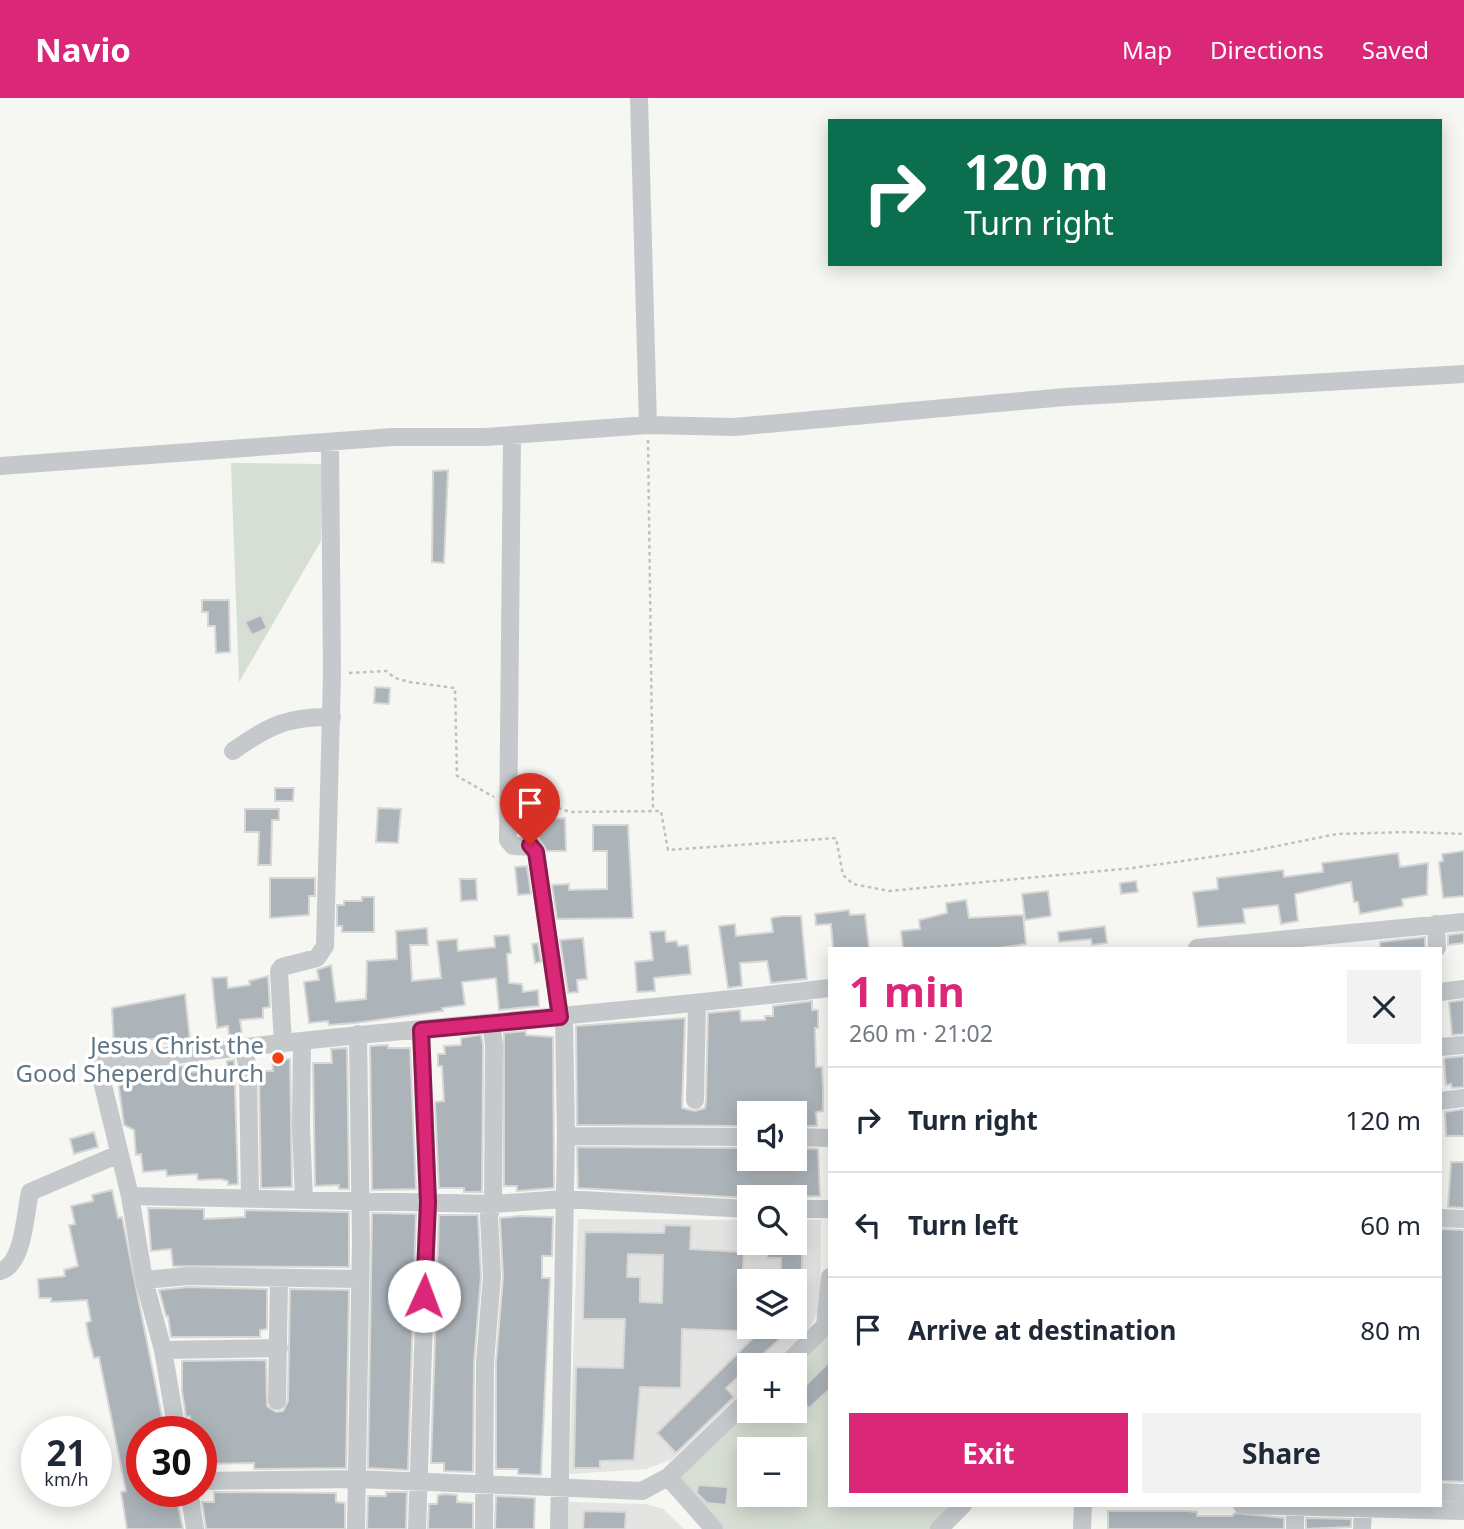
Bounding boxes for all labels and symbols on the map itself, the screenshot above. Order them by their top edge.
pin [500,773,560,845]
place label: Jesus Christ the Good Sheperd Church [16,1028,264,1089]
marker: Jesus Christ the Good Sheperd Church [270,1050,286,1066]
position arrow [387,1259,461,1333]
speed limit sign: 30 [126,1416,217,1507]

